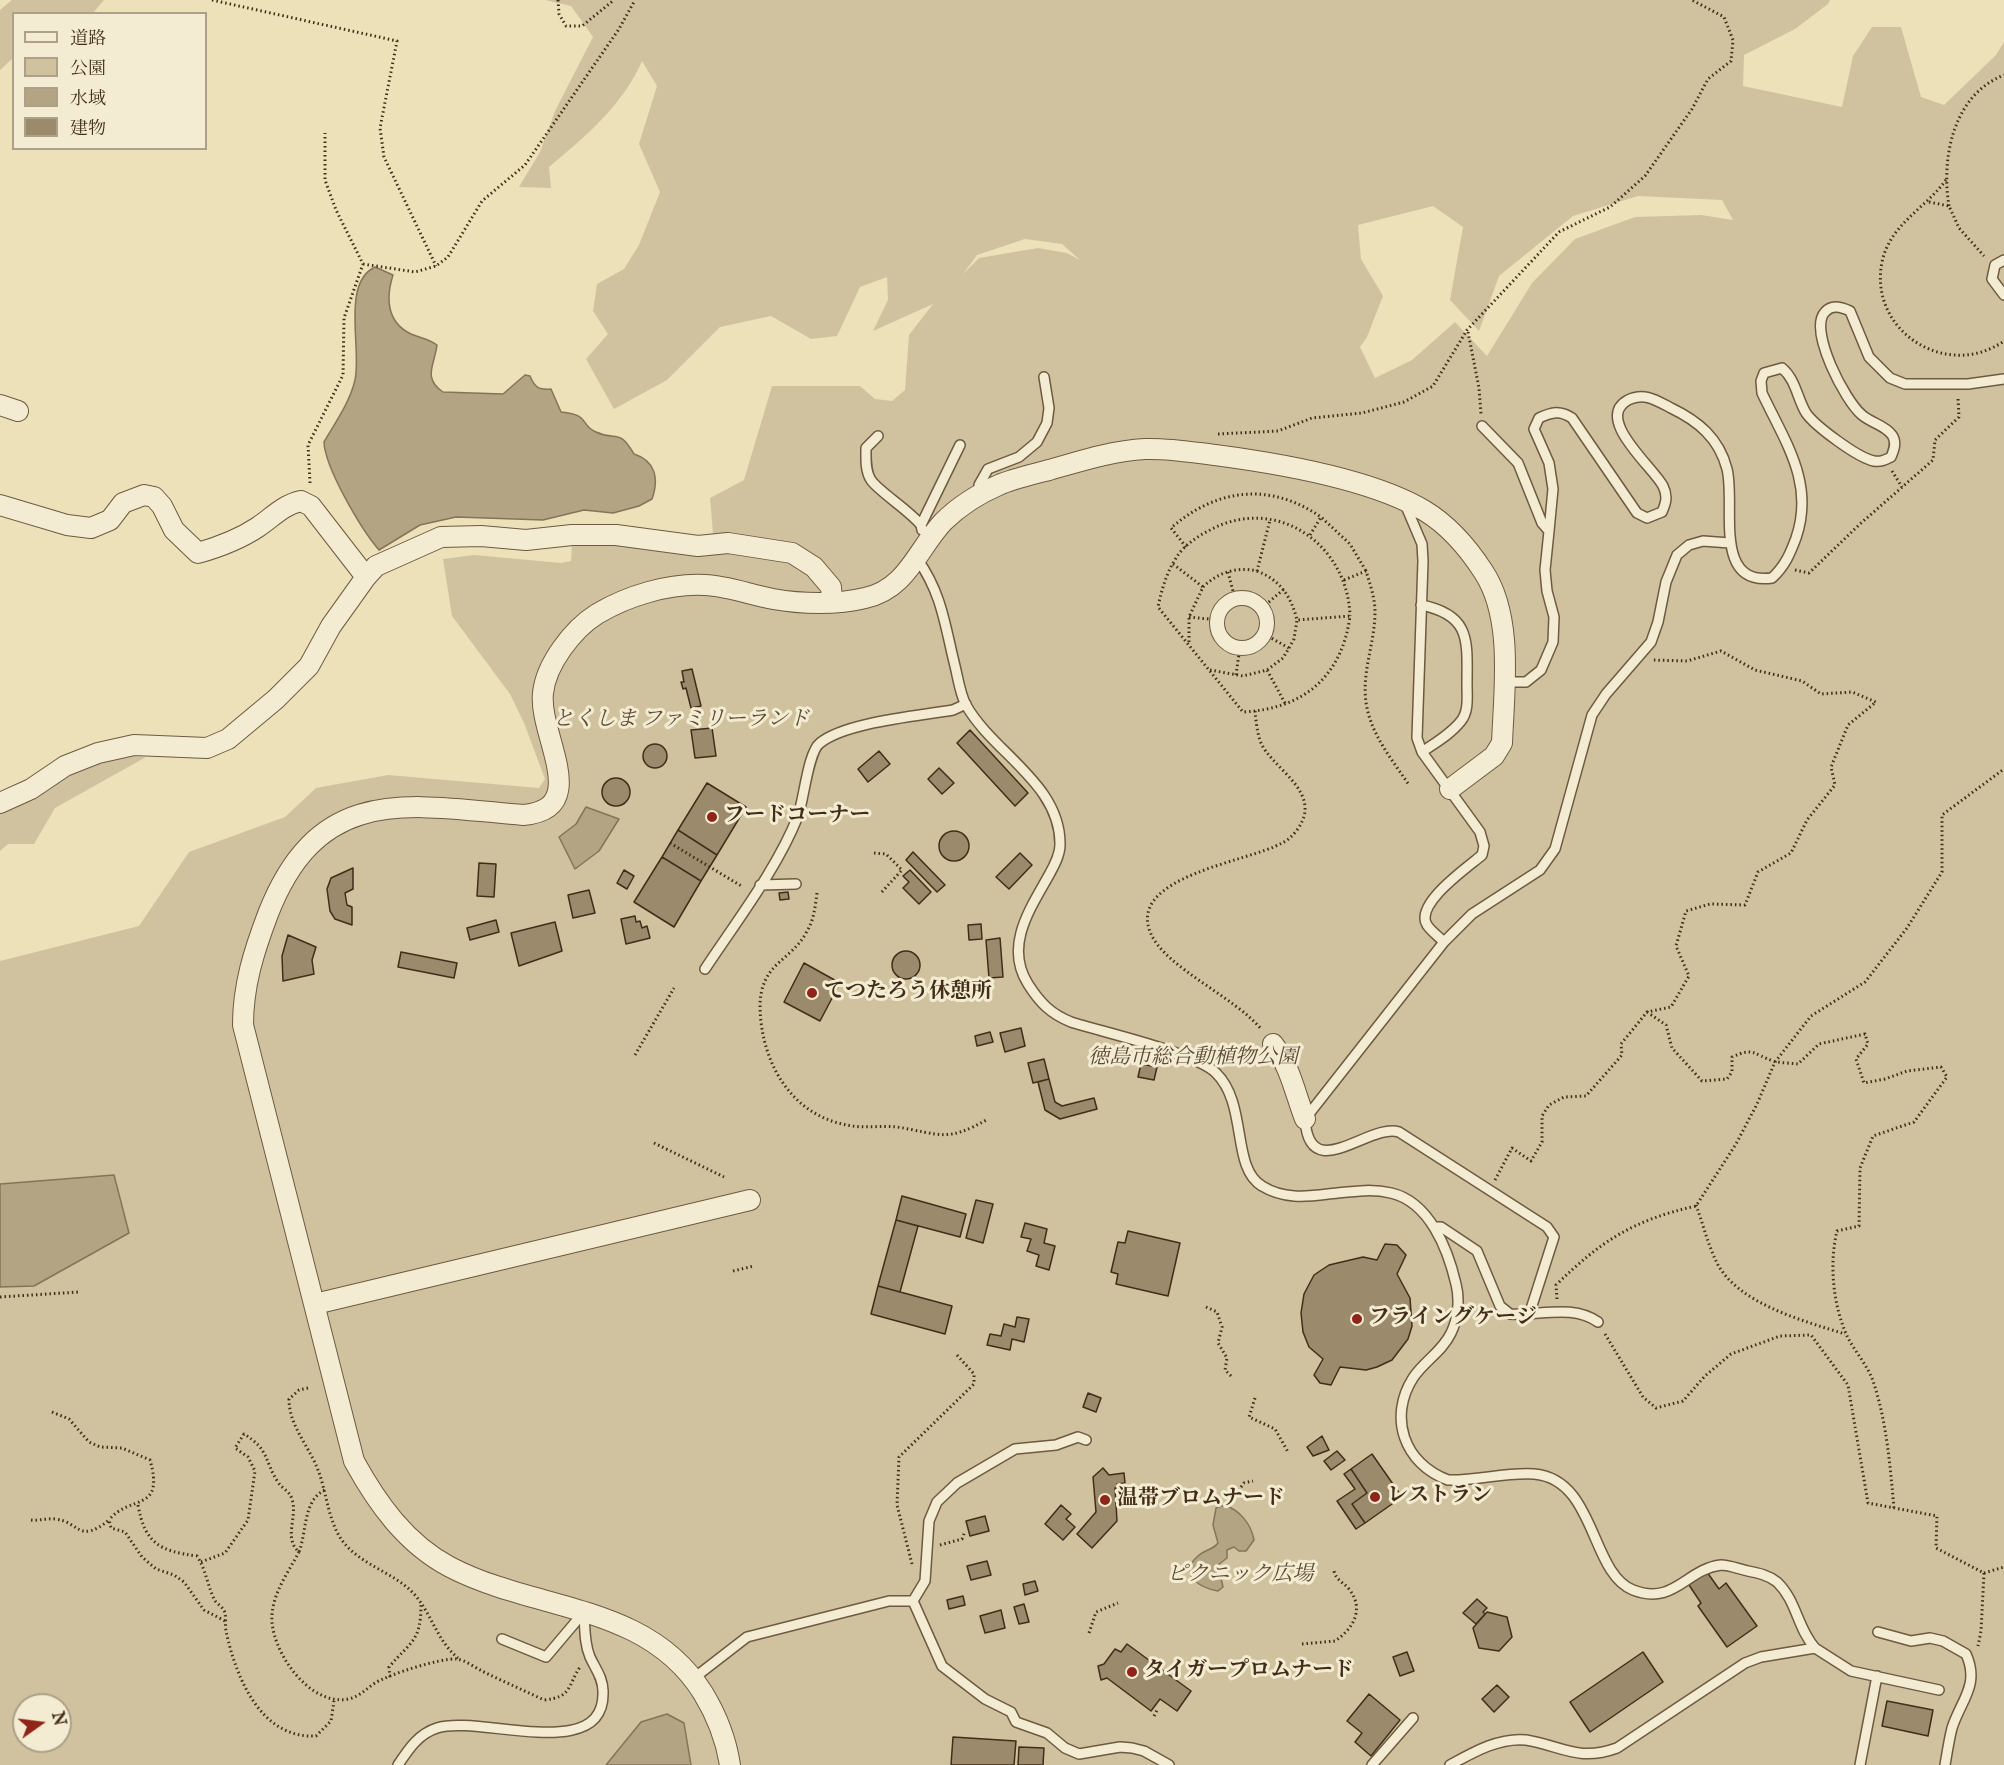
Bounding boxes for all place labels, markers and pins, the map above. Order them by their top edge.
place label: フードコーナー [724,804,870,830]
marker: フードコーナー [705,810,719,824]
place label: てつたろう休憩所 [824,980,992,1006]
marker: てつたろう休憩所 [805,986,819,1000]
place label: フライングケージ [1369,1306,1537,1332]
marker: フライングケージ [1350,1312,1364,1326]
place label: レストラン [1387,1484,1492,1510]
place label: 温帯ブロムナード [1117,1487,1285,1513]
marker: レストラン [1368,1490,1382,1504]
marker: 温帯ブロムナード [1098,1493,1112,1507]
place label: タイガープロムナード [1144,1659,1354,1685]
marker: タイガープロムナード [1125,1665,1139,1679]

